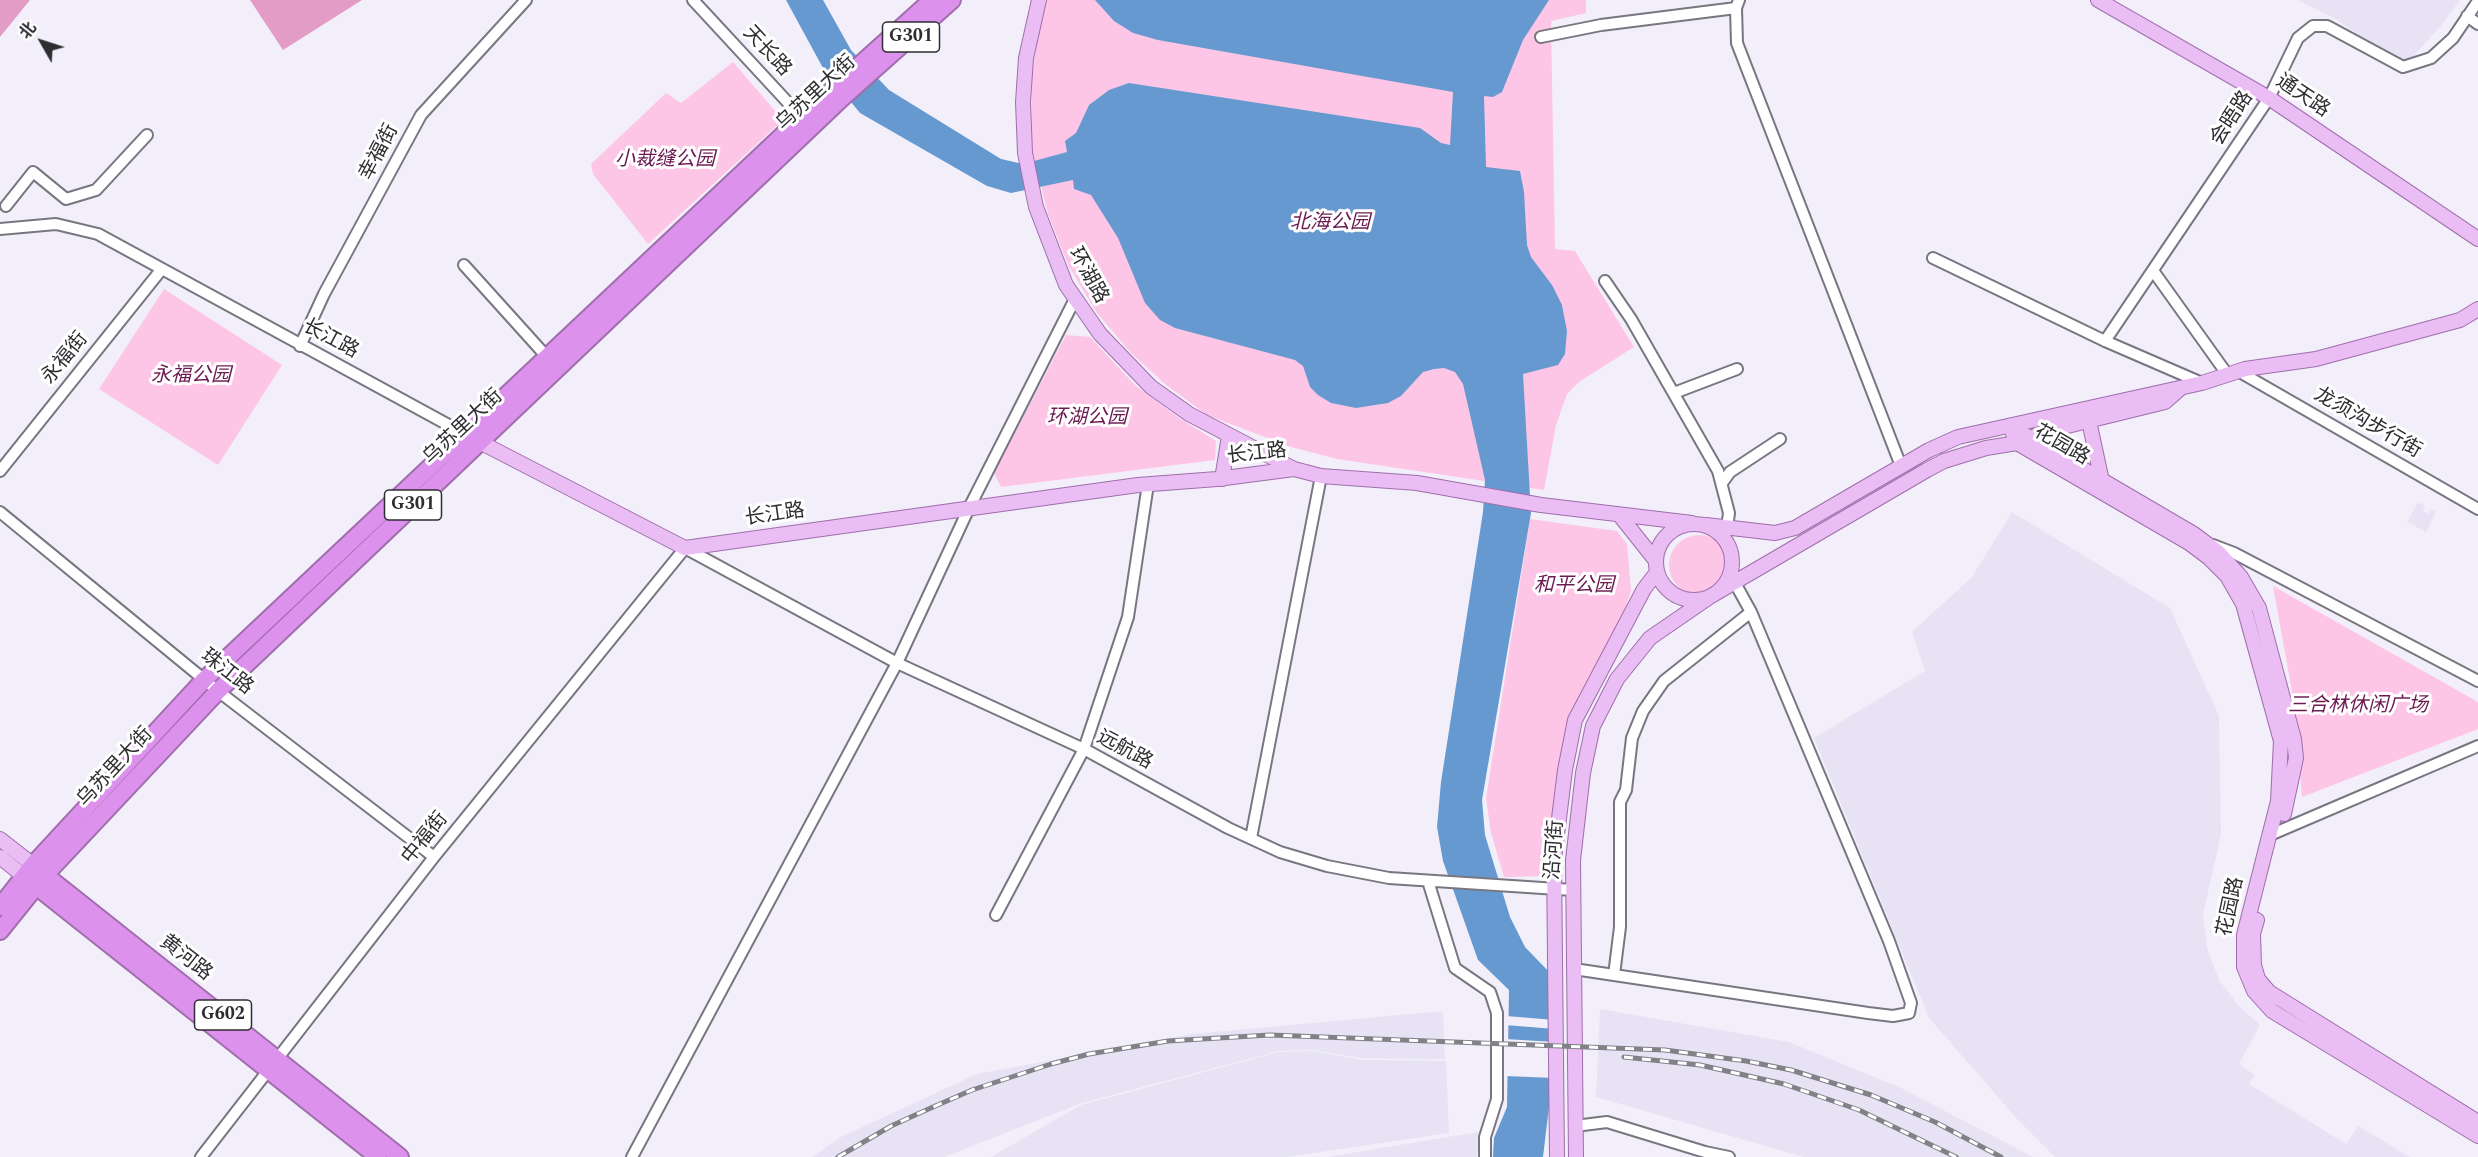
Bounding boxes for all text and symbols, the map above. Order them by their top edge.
north arrow [12,12,72,72]
text: 北 [14,17,42,44]
street label: 天长路 [737,22,795,82]
road number: G301 [882,22,940,52]
street label: 乌苏里大街 [772,51,862,137]
street label: 通天路 [2270,70,2334,124]
street label: 会晤路 [2207,87,2259,151]
street label: 幸福街 [355,121,405,185]
park label: 小裁缝公园 [615,149,715,173]
park label: 北海公园 [1290,212,1370,236]
street label: 环湖路 [1062,244,1112,308]
street label: 长江路 [298,315,362,365]
street label: 永福街 [38,328,94,390]
park label: 永福公园 [151,365,231,389]
street label: 龙须沟步行街 [2309,384,2425,464]
street label: 乌苏里大街 [419,385,509,471]
park label: 环湖公园 [1047,407,1127,431]
street label: 花园路 [2029,421,2093,471]
street label: 长江路 [1226,440,1288,470]
road number: G301 [384,490,442,520]
street label: 长江路 [744,500,806,532]
park label: 和平公园 [1534,575,1614,599]
street label: 珠江路 [195,645,257,701]
park label: 三合林休闲广场 [2288,695,2428,719]
street label: 乌苏里大街 [73,723,159,813]
street label: 远航路 [1092,726,1156,776]
street label: 中福街 [398,808,454,870]
street label: 沿河街 [1542,819,1570,881]
street label: 花园路 [2214,875,2250,939]
street label: 黄河路 [154,931,216,987]
road number: G602 [194,1000,252,1030]

